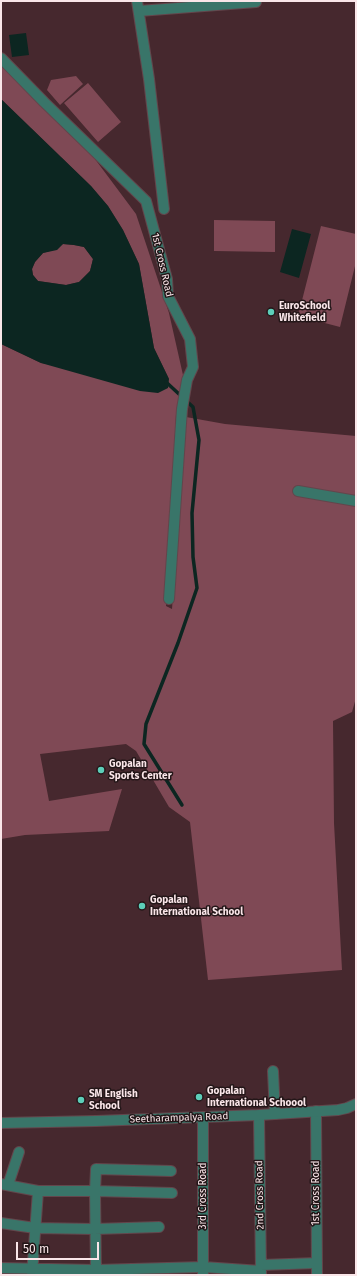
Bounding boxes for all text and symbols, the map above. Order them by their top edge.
street label: 1st Cross Road [149,232,175,298]
place label: EuroSchool Whitefield [279,300,330,324]
marker: EuroSchool Whitefield [266,307,276,317]
place label: Gopalan Sports Center [109,758,172,782]
marker: Gopalan Sports Center [96,765,106,775]
place label: Gopalan International School [150,894,243,918]
marker: Gopalan International School [137,901,147,911]
place label: Gopalan International Schoool [207,1085,306,1108]
place label: SM English School [89,1088,138,1112]
marker: Gopalan International Schoool [194,1092,204,1102]
marker: SM English School [76,1095,86,1105]
street label: Seetharampalya Road [129,1110,229,1126]
street label: 2nd Cross Road [253,1160,267,1230]
street label: 1st Cross Road [310,1160,322,1226]
street label: 3rd Cross Road [197,1163,209,1229]
scale bar [18,1234,101,1260]
text: 50 m [23,1242,49,1256]

